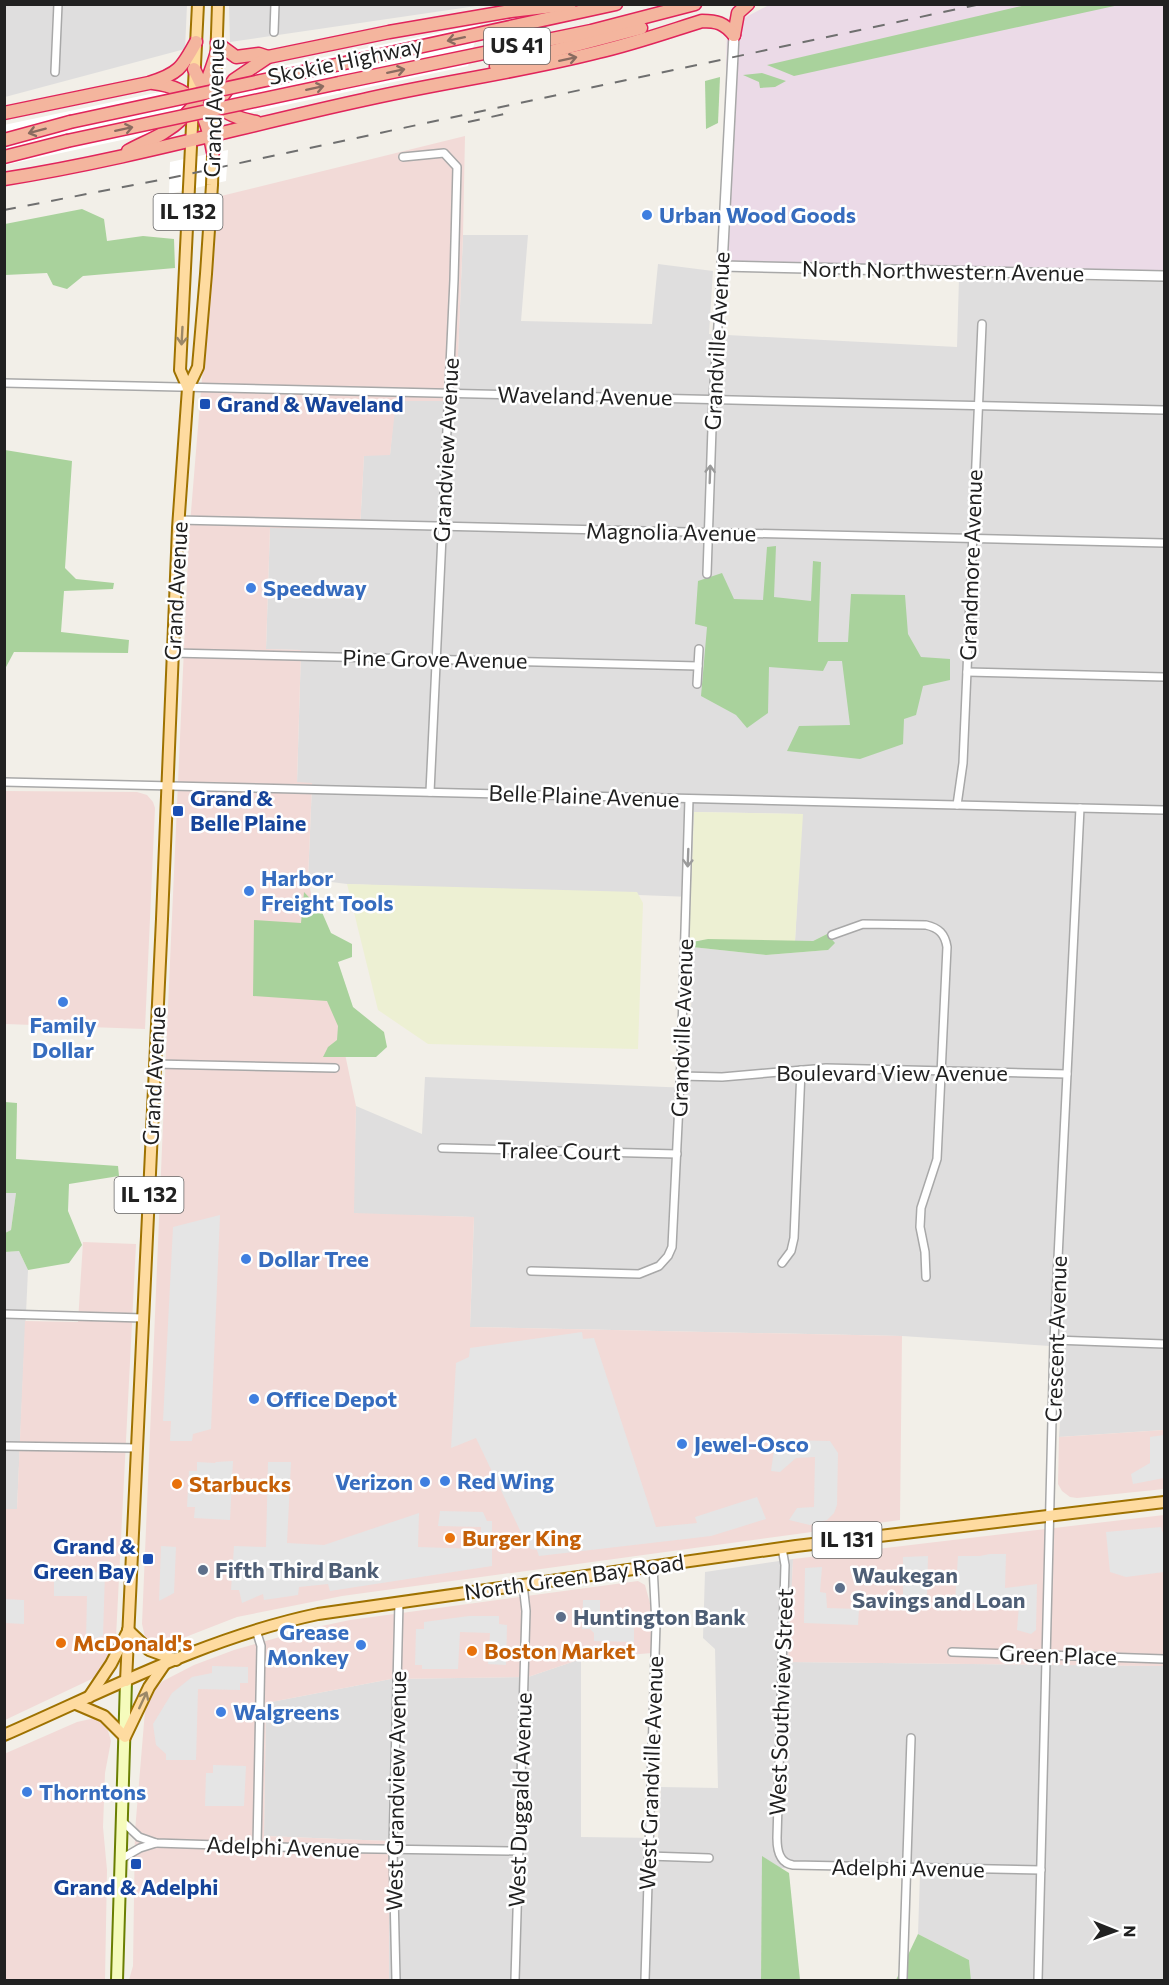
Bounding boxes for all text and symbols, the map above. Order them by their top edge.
road number: US 41 [484,28,550,64]
street label: Skokie Highway [265,31,425,90]
one-way arrow [447,34,466,45]
street label: Grand Avenue [198,38,229,178]
one-way arrow [558,53,577,64]
one-way arrow [386,65,405,77]
one-way arrow [305,82,324,93]
one-way arrow [114,123,134,134]
one-way arrow [28,126,47,137]
road number: IL 132 [154,194,222,230]
place label: Urban Wood Goods [659,201,856,228]
marker: Urban Wood Goods [640,208,654,222]
street label: Grandville Avenue [698,251,735,431]
street label: North Northwestern Avenue [802,255,1084,286]
one-way arrow [176,326,188,346]
street label: Grandview Avenue [427,357,464,543]
street label: Waveland Avenue [497,380,673,411]
place label: Grand & Waveland [217,390,404,417]
marker: Grand & Waveland [198,397,212,411]
one-way arrow [705,464,716,484]
street label: Grandmore Avenue [954,469,987,661]
street label: Magnolia Avenue [586,517,756,546]
street label: Grand Avenue [158,521,193,661]
place label: Speedway [263,574,367,601]
marker: Speedway [244,581,258,595]
street label: Pine Grove Avenue [342,643,528,674]
street label: Belle Plaine Avenue [488,779,680,812]
place label: Grand & Belle Plaine [190,784,306,836]
marker: Grand & Belle Plaine [171,804,185,818]
one-way arrow [682,847,693,867]
place label: Harbor Freight Tools [261,864,393,916]
marker: Harbor Freight Tools [242,884,256,898]
street label: Grandville Avenue [665,938,698,1118]
marker: Family Dollar [56,995,70,1009]
street label: Grand Avenue [136,1006,171,1146]
place label: Family Dollar [29,1011,97,1063]
street label: Boulevard View Avenue [776,1059,1008,1086]
street label: Tralee Court [497,1136,621,1165]
road number: IL 132 [114,1177,184,1213]
place label: Dollar Tree [258,1245,369,1272]
marker: Dollar Tree [239,1252,253,1266]
street label: Crescent Avenue [1039,1255,1072,1423]
place label: Office Depot [266,1385,397,1412]
marker: Office Depot [247,1392,261,1406]
place label: Jewel-Osco [694,1430,809,1457]
marker: Jewel-Osco [675,1437,689,1451]
place label: Red Wing [457,1467,554,1494]
place label: Verizon [335,1468,413,1495]
place label: Starbucks [189,1470,291,1497]
marker: Red Wing [438,1474,452,1488]
marker: Verizon [418,1475,432,1489]
marker: Starbucks [170,1477,184,1491]
road number: IL 131 [812,1522,882,1558]
place label: Burger King [462,1524,581,1551]
marker: Burger King [443,1531,457,1545]
place label: Grand & Green Bay [33,1532,136,1584]
street label: North Green Bay Road [462,1548,685,1605]
marker: Grand & Green Bay [141,1552,155,1566]
place label: Fifth Third Bank [215,1556,380,1583]
place label: Waukegan Savings and Loan [852,1561,1026,1613]
marker: Fifth Third Bank [196,1563,210,1577]
marker: Waukegan Savings and Loan [833,1581,847,1595]
street label: West Southview Street [763,1588,798,1816]
place label: Huntington Bank [573,1603,746,1630]
marker: Huntington Bank [554,1610,568,1624]
place label: Grease Monkey [267,1618,349,1670]
place label: McDonald's [73,1629,192,1656]
marker: McDonald's [54,1636,68,1650]
place label: Boston Market [484,1637,635,1664]
marker: Grease Monkey [354,1638,368,1652]
street label: Green Place [999,1639,1117,1670]
marker: Boston Market [465,1644,479,1658]
street label: West Grandville Avenue [633,1655,668,1891]
street label: West Grandview Avenue [380,1670,411,1912]
one-way arrow [137,1692,149,1710]
street label: West Duggald Avenue [502,1692,537,1908]
place label: Walgreens [233,1698,339,1725]
marker: Walgreens [214,1705,228,1719]
place label: Thorntons [39,1778,146,1805]
marker: Thorntons [20,1785,34,1799]
street label: Adelphi Avenue [206,1830,360,1863]
street label: Adelphi Avenue [831,1853,985,1882]
marker: Grand & Adelphi [129,1857,143,1871]
place label: Grand & Adelphi [54,1873,218,1900]
north arrow [1085,1901,1145,1961]
text: N [1121,1925,1140,1937]

